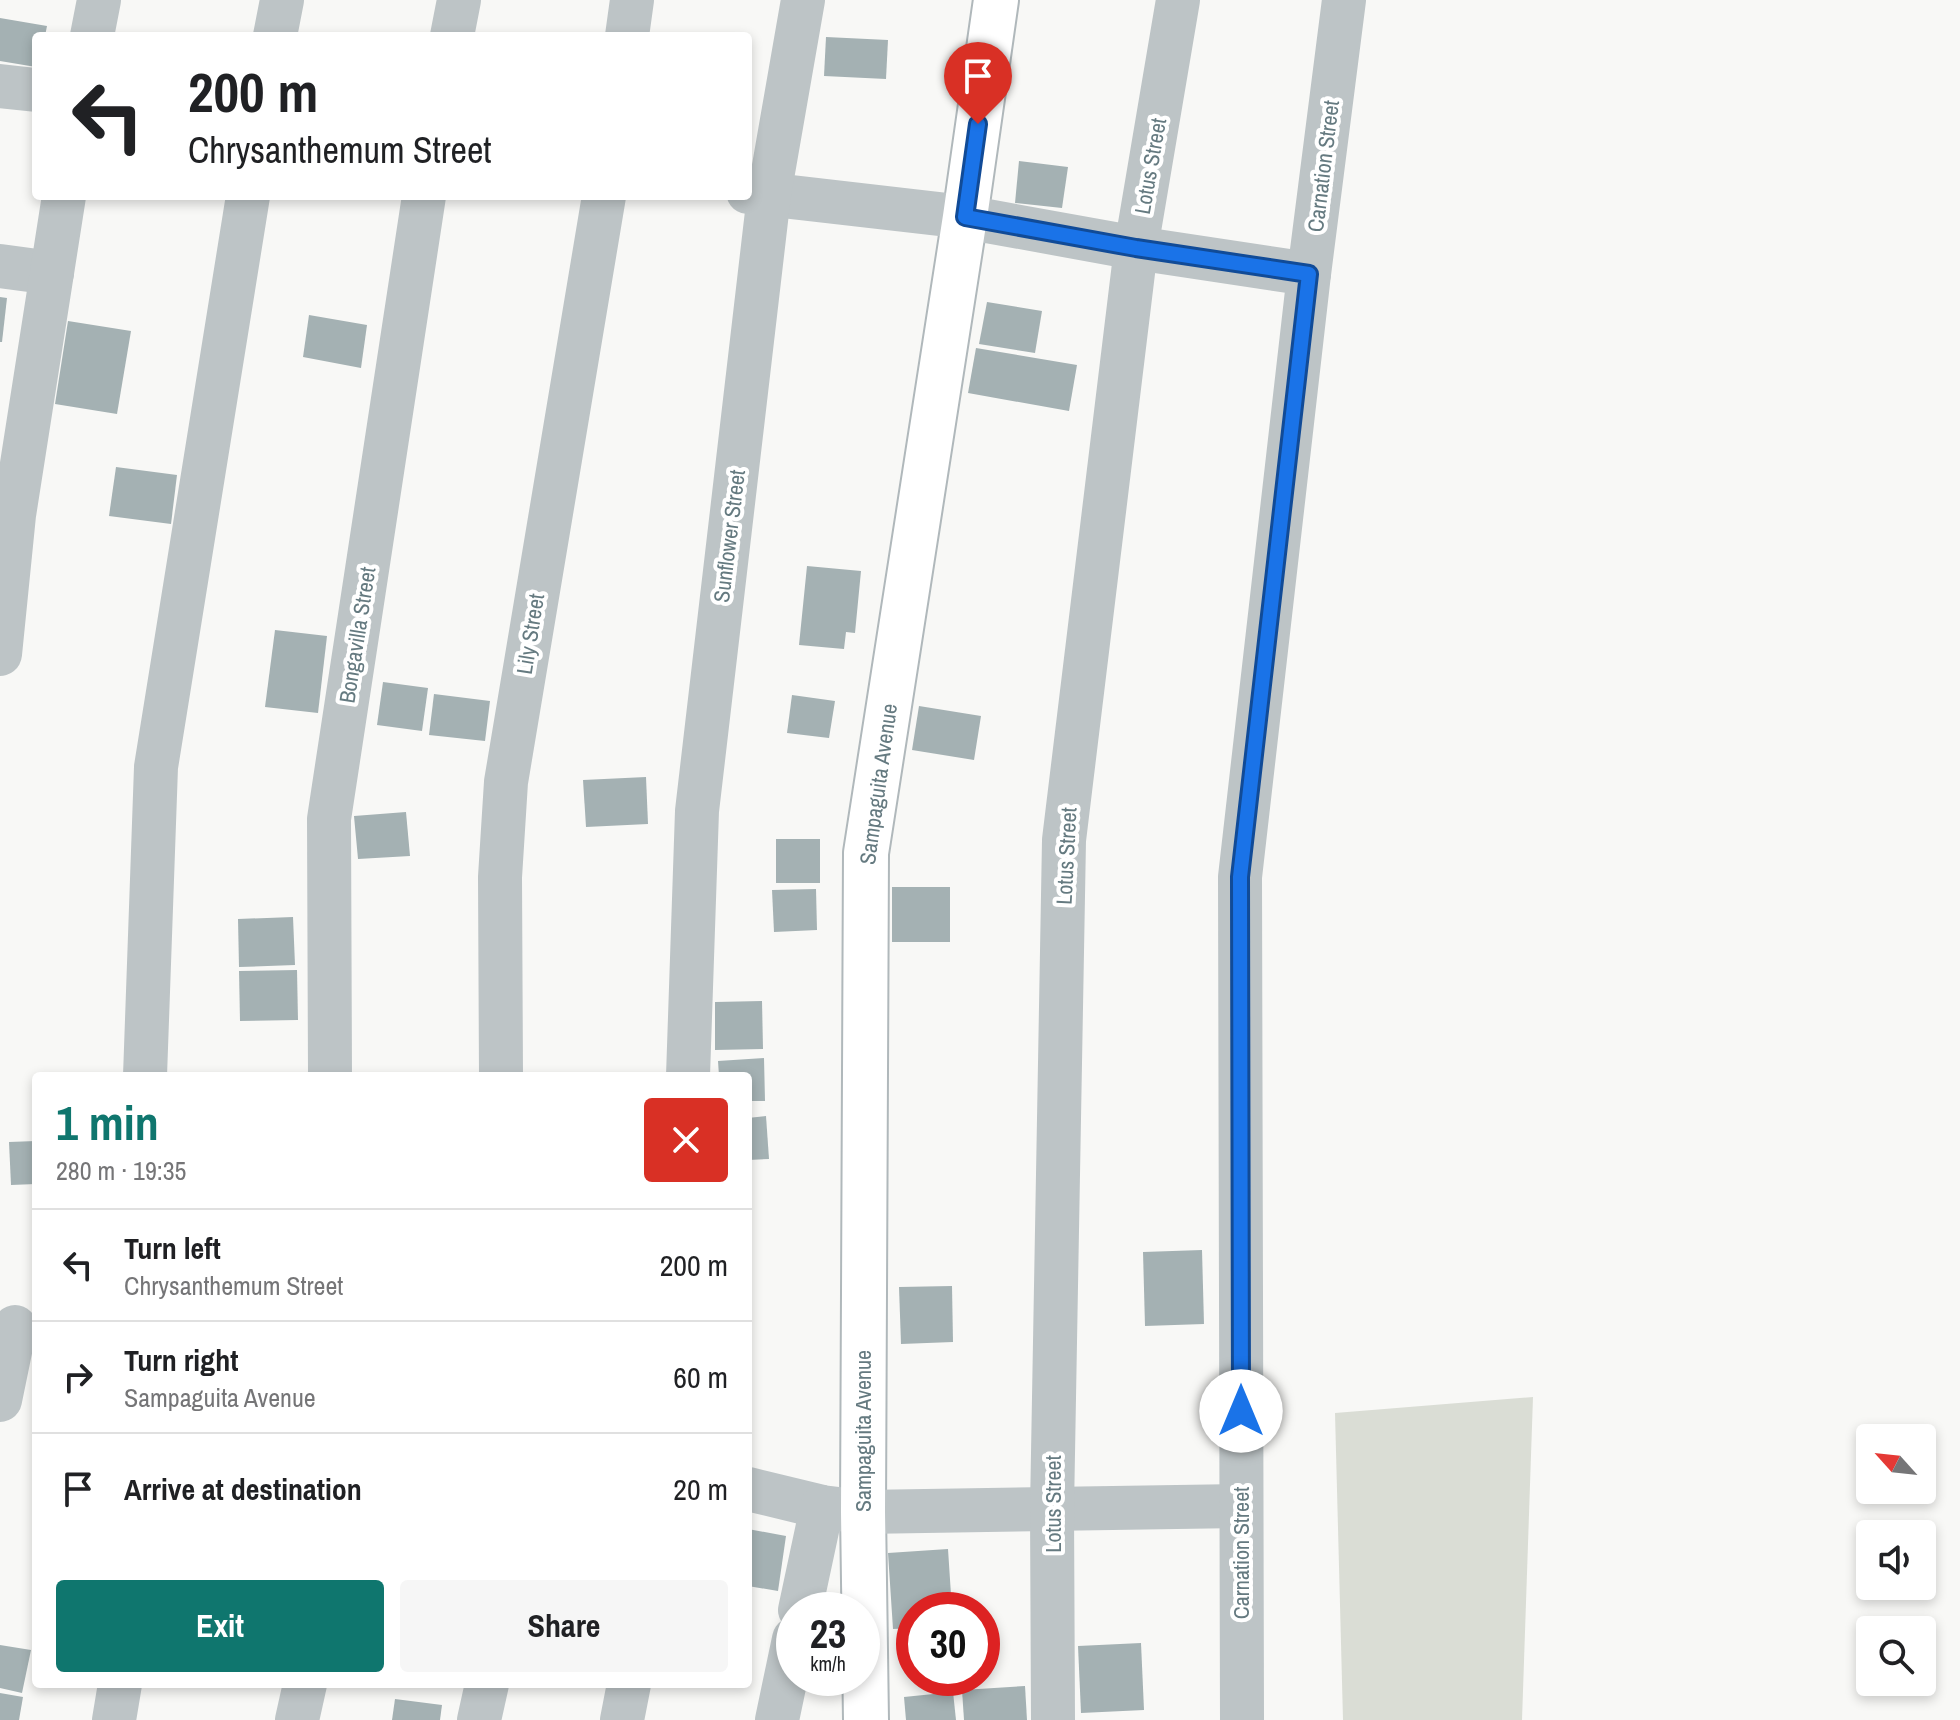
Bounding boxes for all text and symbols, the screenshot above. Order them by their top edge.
pin [944,42,1012,124]
text: 200 m [188,54,318,129]
icon: arrive [956,54,1000,98]
icon: left [56,64,160,168]
street label: Carnation Street [1300,98,1346,234]
street label: Lotus Street [1127,115,1173,217]
text: Chrysanthemum Street [188,126,492,174]
street label: Sunflower Street [706,468,752,604]
street label: Bongavilla Street [331,565,383,705]
street label: Lily Street [509,592,551,676]
street label: Sampaguita Avenue [852,702,904,866]
street label: Lotus Street [1048,807,1084,905]
text: 1 min [56,1090,159,1155]
button: close [644,1098,728,1182]
text: 280 m · 19:35 [56,1153,186,1188]
text: Turn left [124,1228,221,1268]
icon: left [56,1243,100,1287]
text: 200 m [660,1245,728,1285]
text: Chrysanthemum Street [124,1268,343,1303]
text: Turn right [124,1340,238,1380]
street label: Sampaguita Avenue [848,1350,878,1512]
icon: right [56,1355,100,1399]
text: 60 m [673,1357,728,1397]
position arrow [1199,1369,1283,1453]
text: Sampaguita Avenue [124,1380,316,1415]
north arrow [1856,1424,1936,1504]
map controls [1856,1424,1936,1696]
street label: Lotus Street [1038,1455,1068,1553]
icon: arrive [56,1467,100,1511]
text: Arrive at destination [124,1469,362,1509]
text: 20 m [673,1469,728,1509]
street label: Carnation Street [1226,1487,1256,1619]
button: sound [1856,1520,1936,1600]
button: Exit [56,1580,384,1672]
button: Share [400,1580,728,1672]
speed limit sign: 30 [896,1592,1000,1696]
text: 23 [810,1607,846,1660]
button: search [1856,1616,1936,1696]
text: km/h [810,1650,846,1677]

